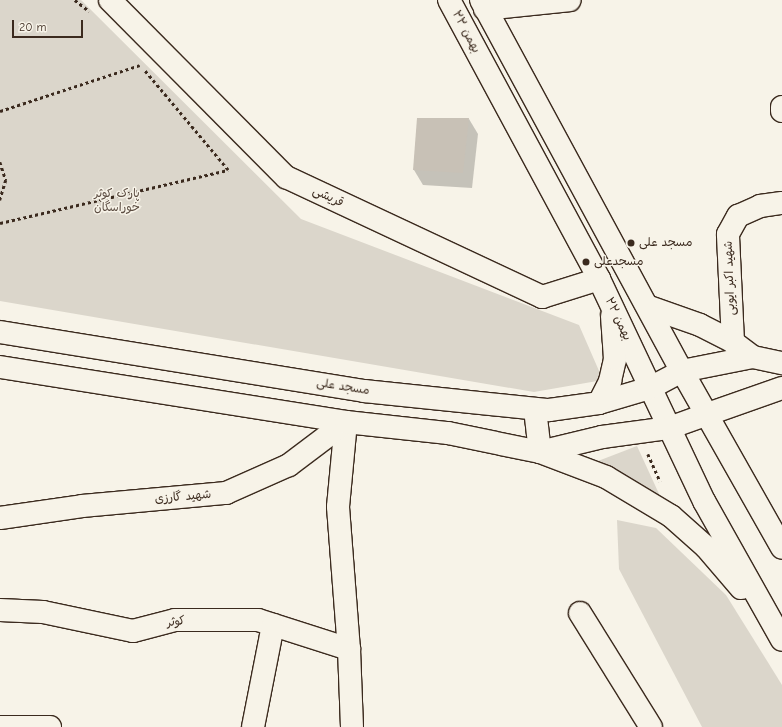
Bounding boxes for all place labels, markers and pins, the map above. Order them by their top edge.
place label: مسجد علی [639,236,692,250]
marker: مسجد علی [626,238,636,248]
place label: مسجدعلی [594,255,643,269]
marker: مسجدعلی [581,257,591,267]

